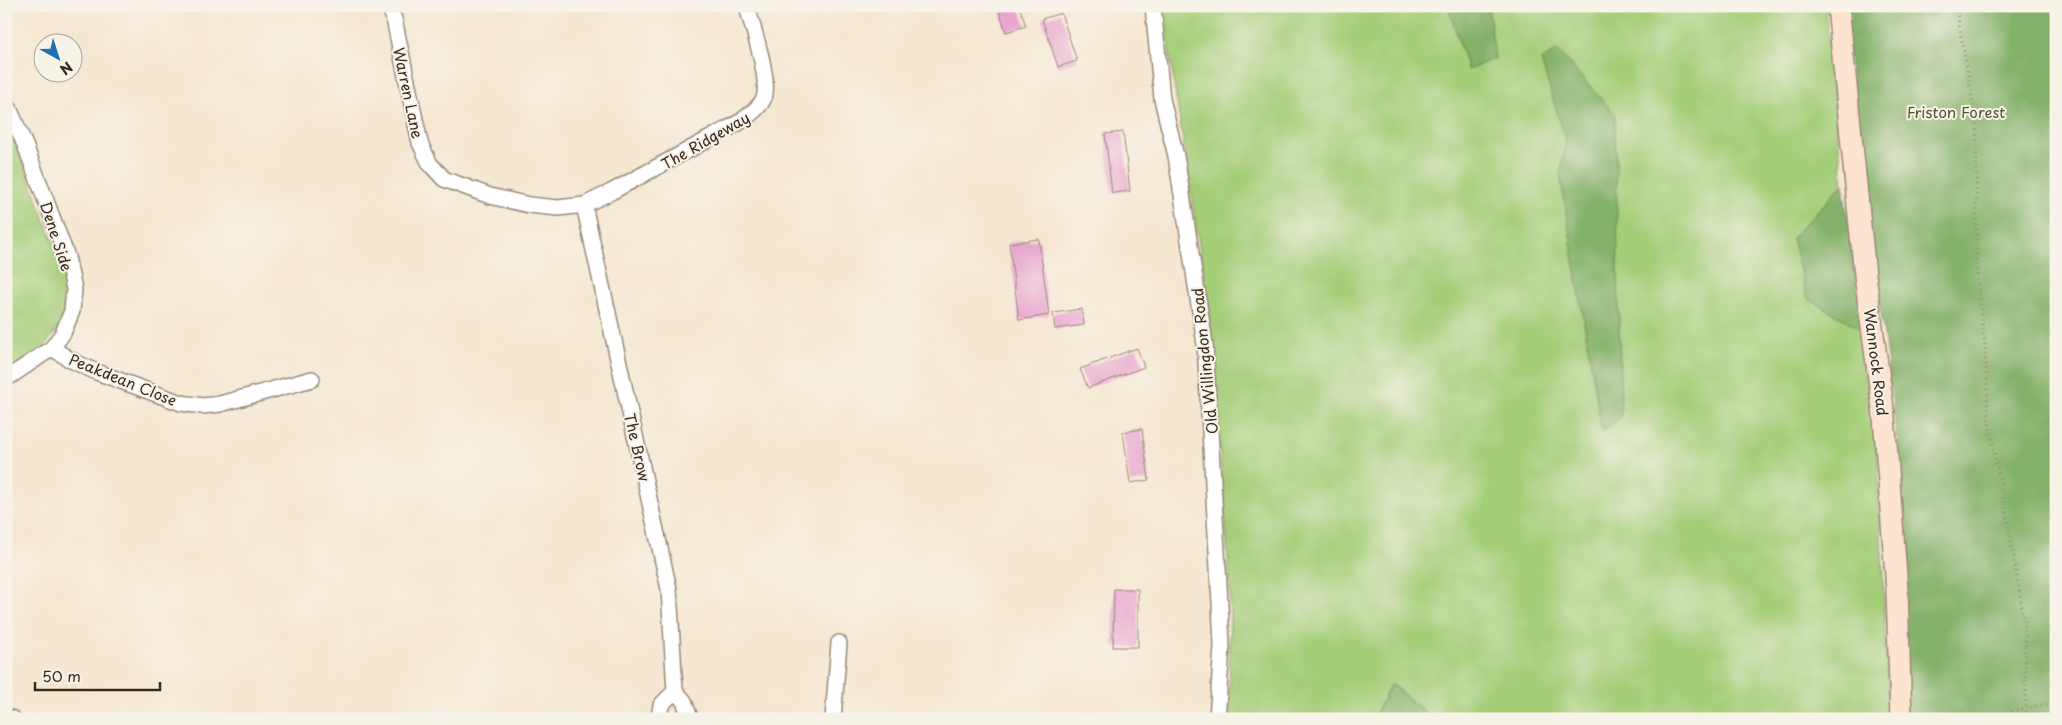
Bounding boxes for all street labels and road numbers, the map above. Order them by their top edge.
street label: Warren Lane [388,45,430,141]
street label: The Ridgeway [657,105,753,175]
street label: Dene Side [35,198,79,274]
street label: Old Willingdon Road [1185,287,1223,435]
street label: Wannock Road [1859,307,1895,417]
street label: Peakdean Close [66,347,180,411]
street label: The Brow [619,411,657,484]

